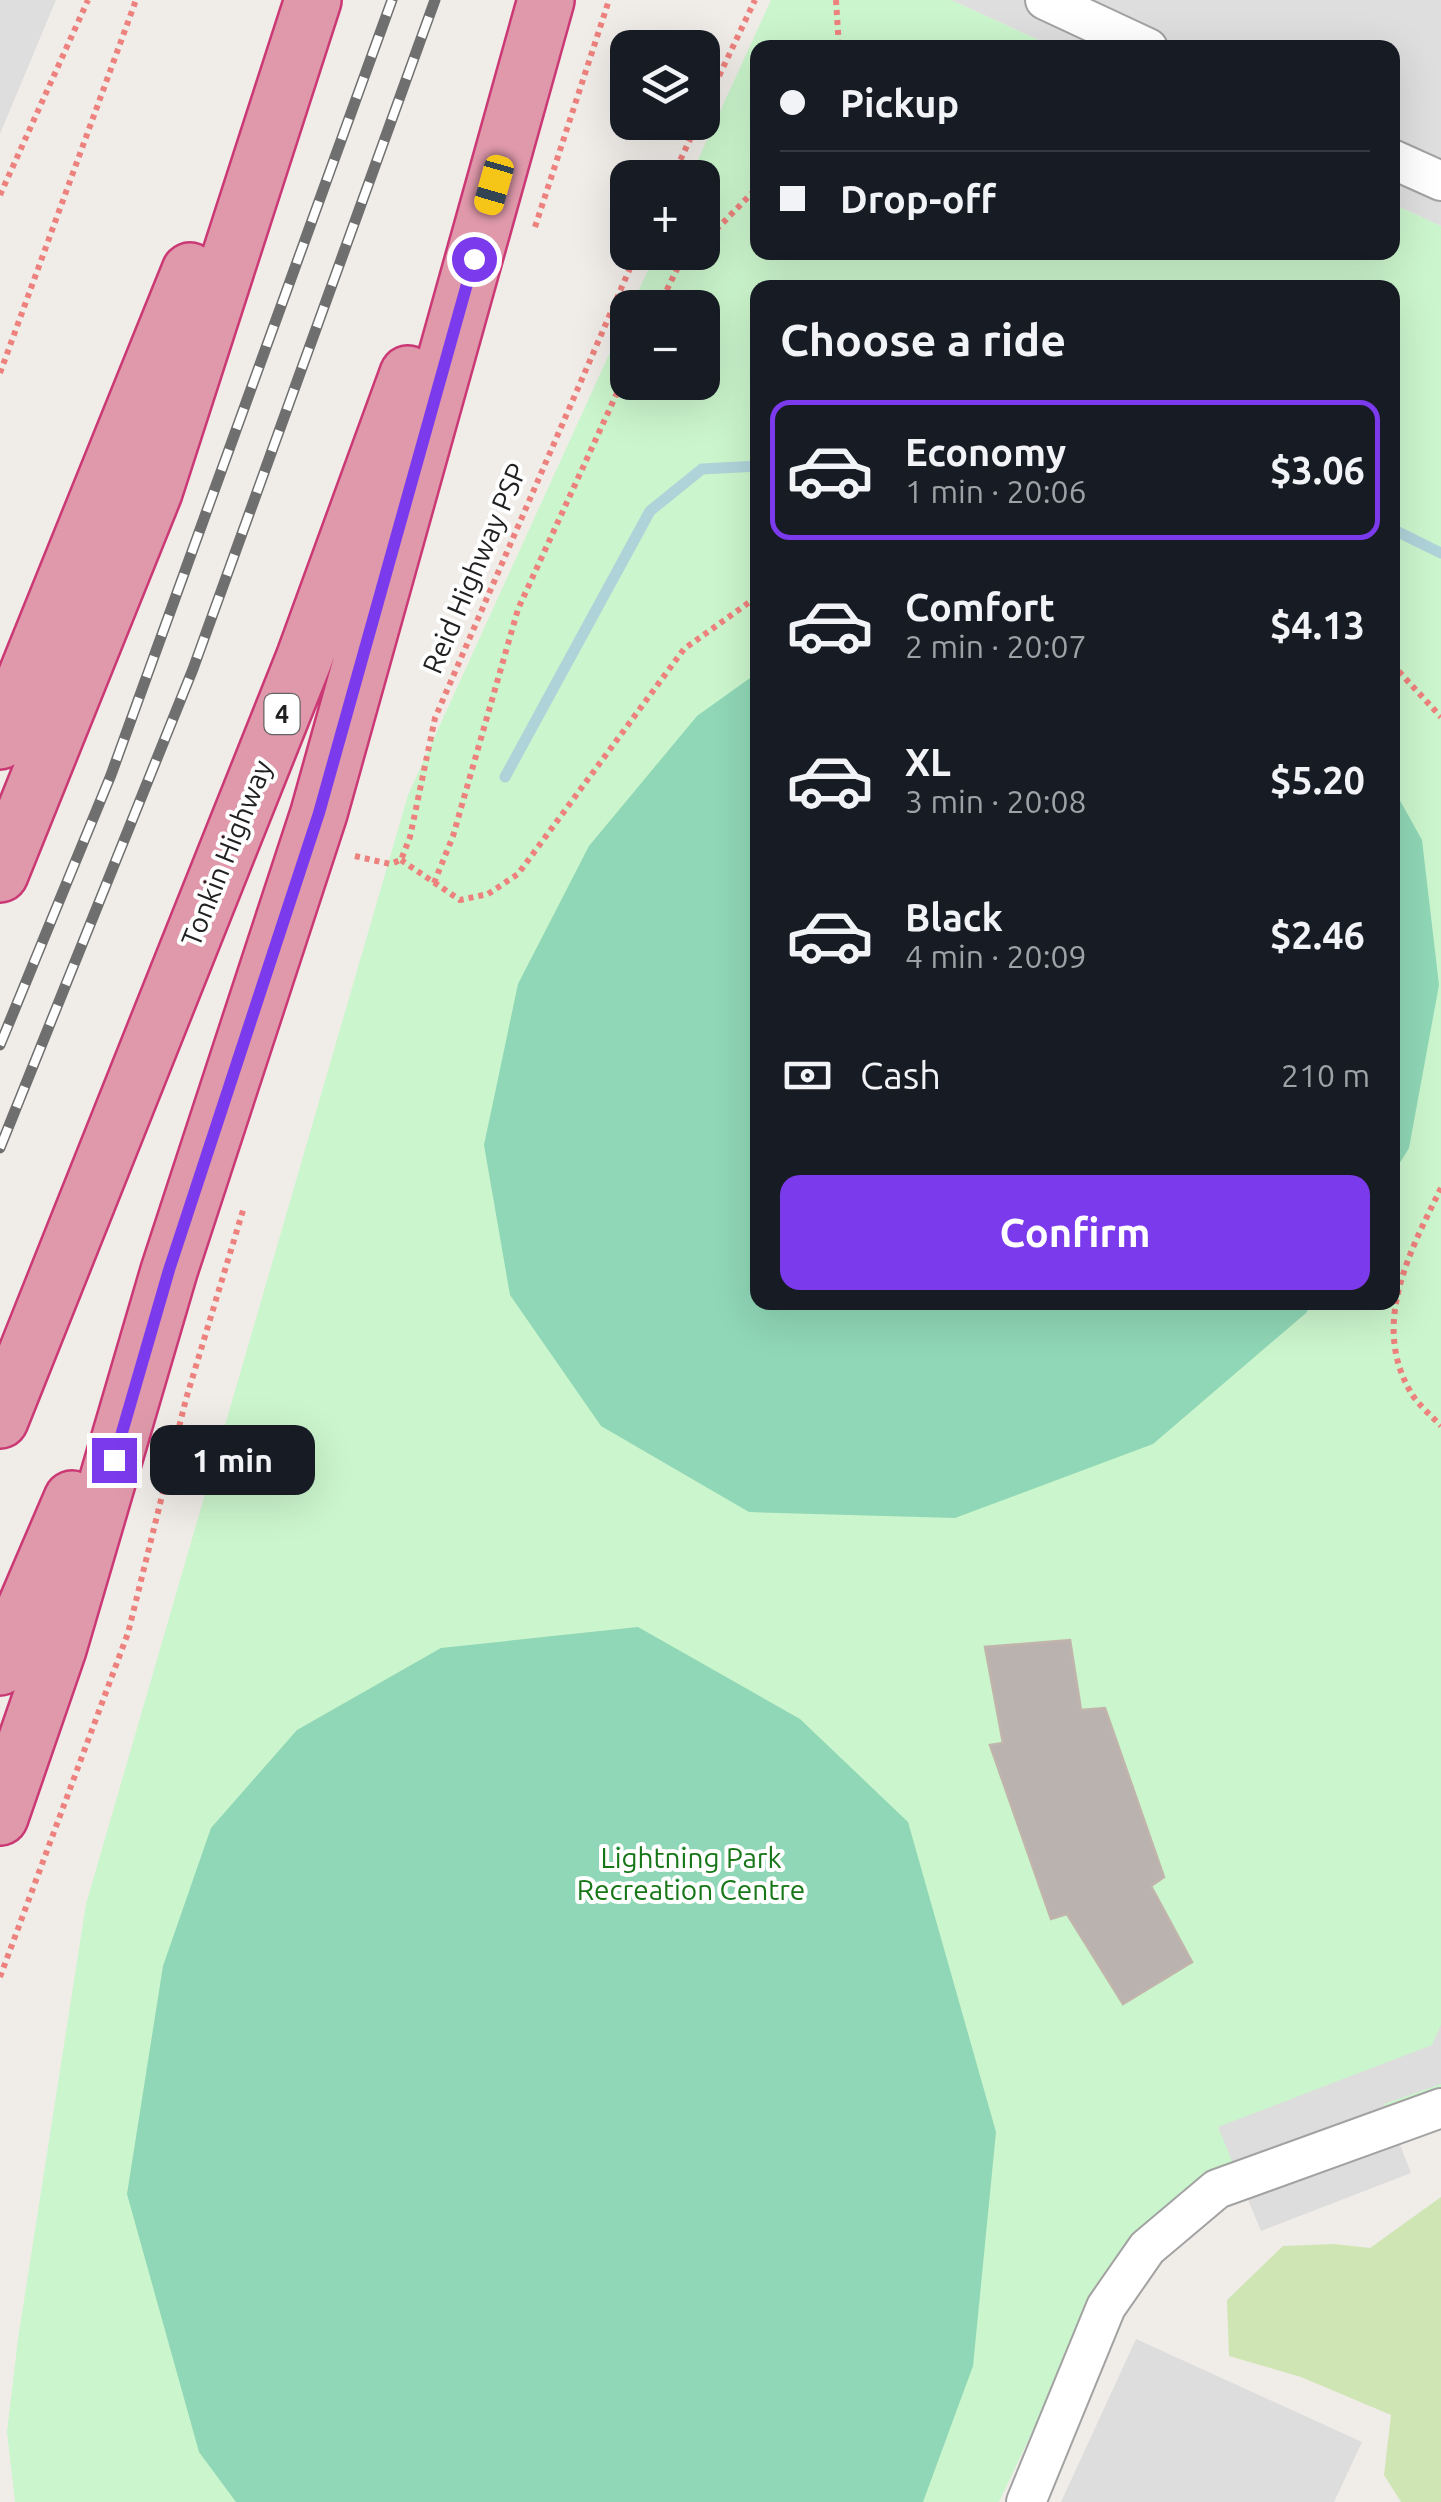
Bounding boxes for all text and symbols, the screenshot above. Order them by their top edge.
map controls [610,30,720,400]
button: layers [610,30,720,140]
text: Pickup [840,82,959,124]
car [471,152,517,218]
button: + [610,160,720,270]
text: Drop-off [840,178,996,220]
route start [452,237,497,282]
button: − [610,290,720,400]
text: Choose a ride [780,314,1066,365]
icon: car [785,425,875,515]
text: Economy [905,431,1066,473]
text: $3.06 [1270,449,1365,491]
street label: Reid Highway PSP [416,458,532,678]
text: 1 min · 20:06 [905,473,1087,509]
icon: car [785,580,875,670]
text: Comfort [905,586,1055,628]
text: $4.13 [1270,604,1365,646]
text: 2 min · 20:07 [905,628,1087,664]
road number: 4 [264,694,300,734]
icon: car [785,735,875,825]
text: XL [905,741,951,783]
street label: Tonkin Highway [175,755,277,951]
text: $5.20 [1270,759,1365,801]
text: 3 min · 20:08 [905,783,1087,819]
icon: car [785,890,875,980]
text: Black [905,896,1003,938]
text: $2.46 [1270,914,1365,956]
text: 4 min · 20:09 [905,938,1087,974]
icon: cash [780,1048,835,1103]
text: Cash [860,1054,941,1096]
text: 210 m [1281,1057,1370,1093]
button: Confirm [780,1175,1370,1290]
callout: 1 min [149,1425,314,1495]
route end [92,1438,137,1483]
text: 1 min [192,1442,273,1478]
park label: Lightning Park Recreation Centre [577,1842,805,1905]

